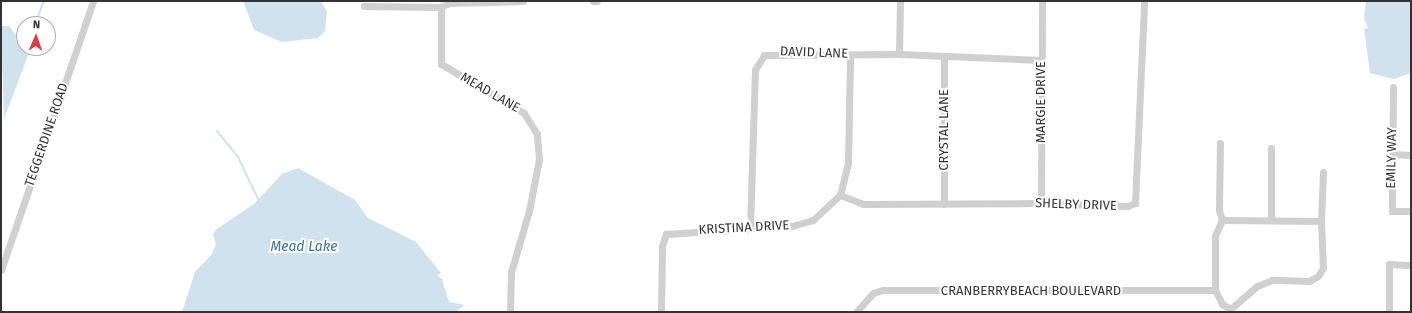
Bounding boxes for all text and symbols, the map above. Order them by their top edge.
north arrow [16,16,56,56]
text: N [33,18,40,31]
street label: DAVID LANE [780,44,848,62]
street label: MARGIE DRIVE [1033,61,1049,143]
street label: MEAD LANE [457,70,523,116]
street label: TEGGERDINE ROAD [22,81,72,189]
street label: CRYSTAL LANE [936,89,952,171]
street label: EMILY WAY [1384,127,1400,189]
street label: SHELBY DRIVE [1035,196,1117,214]
street label: KRISTINA DRIVE [698,218,790,238]
water label: Mead Lake [270,239,338,255]
street label: CRANBERRYBEACH BOULEVARD [941,283,1121,299]

